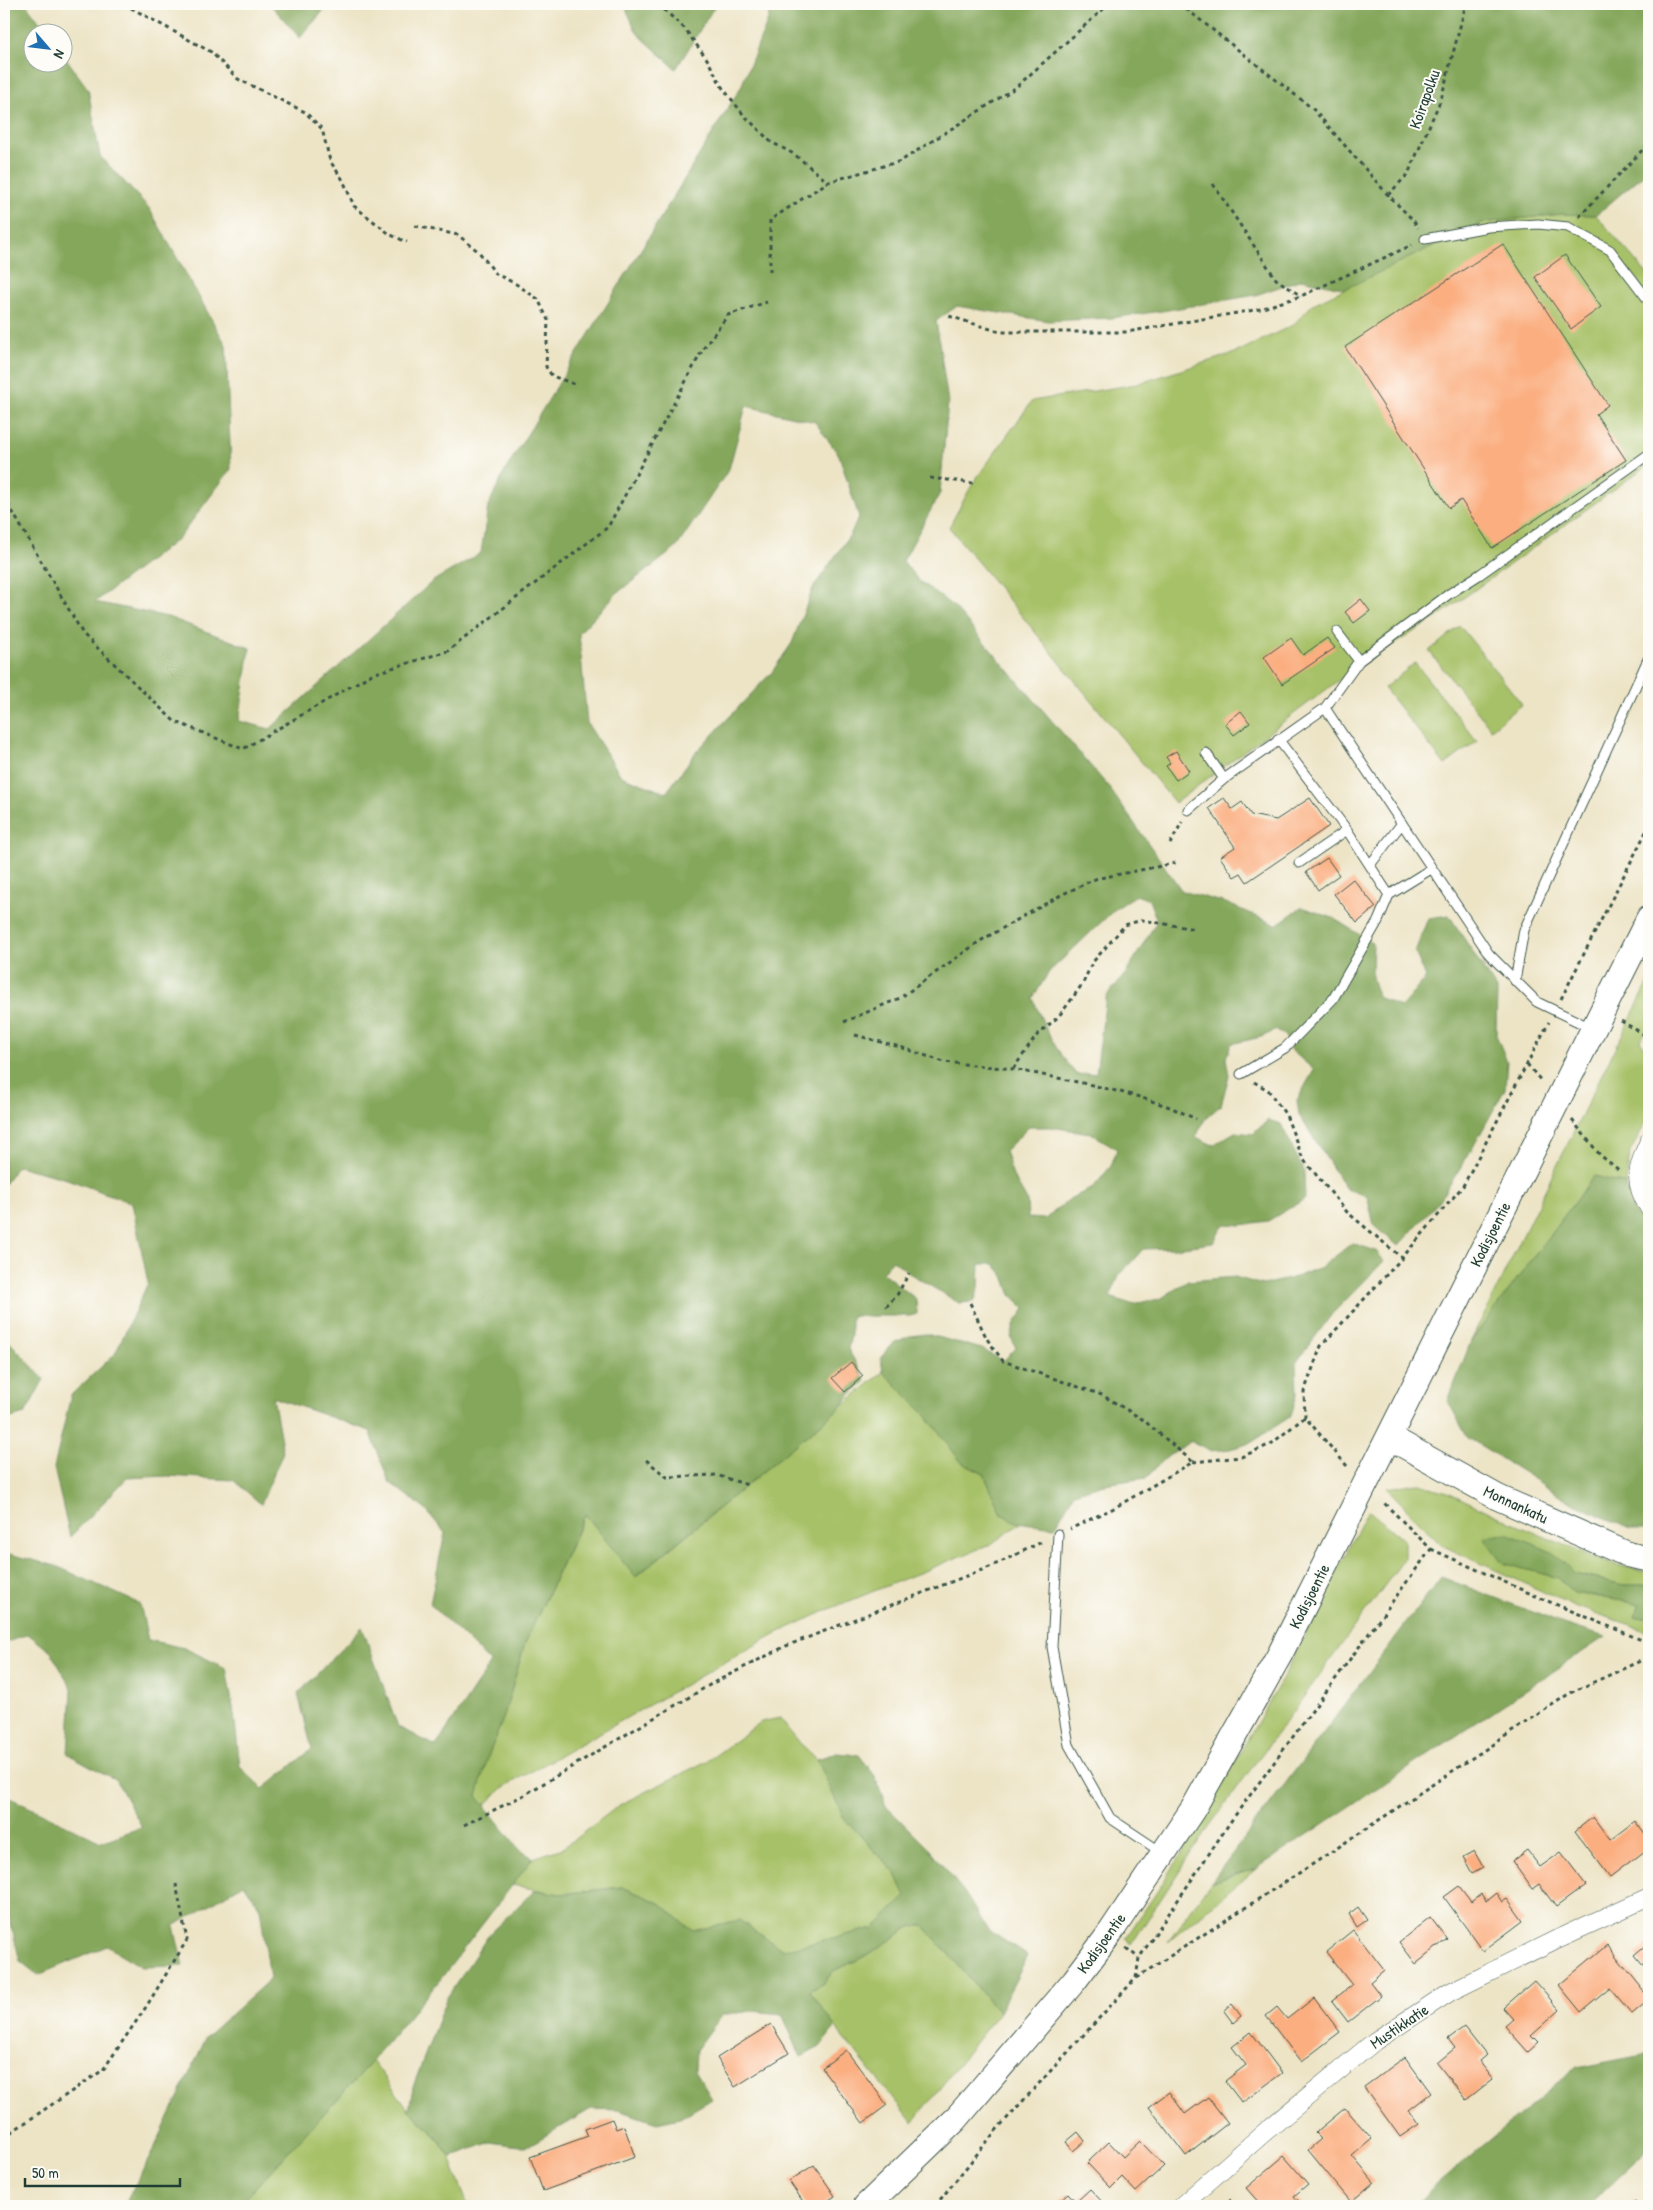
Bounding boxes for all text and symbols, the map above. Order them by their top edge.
north arrow [22,22,72,72]
text: N [50,47,70,63]
street label: Koirapolku [1403,66,1445,132]
street label: Kodisjoentie [1464,1197,1516,1270]
street label: Monnankatu [1480,1479,1552,1529]
street label: Kodisjoentie [1283,1559,1335,1632]
street label: Kodisjoentie [1072,1908,1131,1978]
street label: Mustikkatie [1365,1998,1433,2054]
scale bar [25,2155,180,2187]
text: 50 m [32,2162,59,2183]

